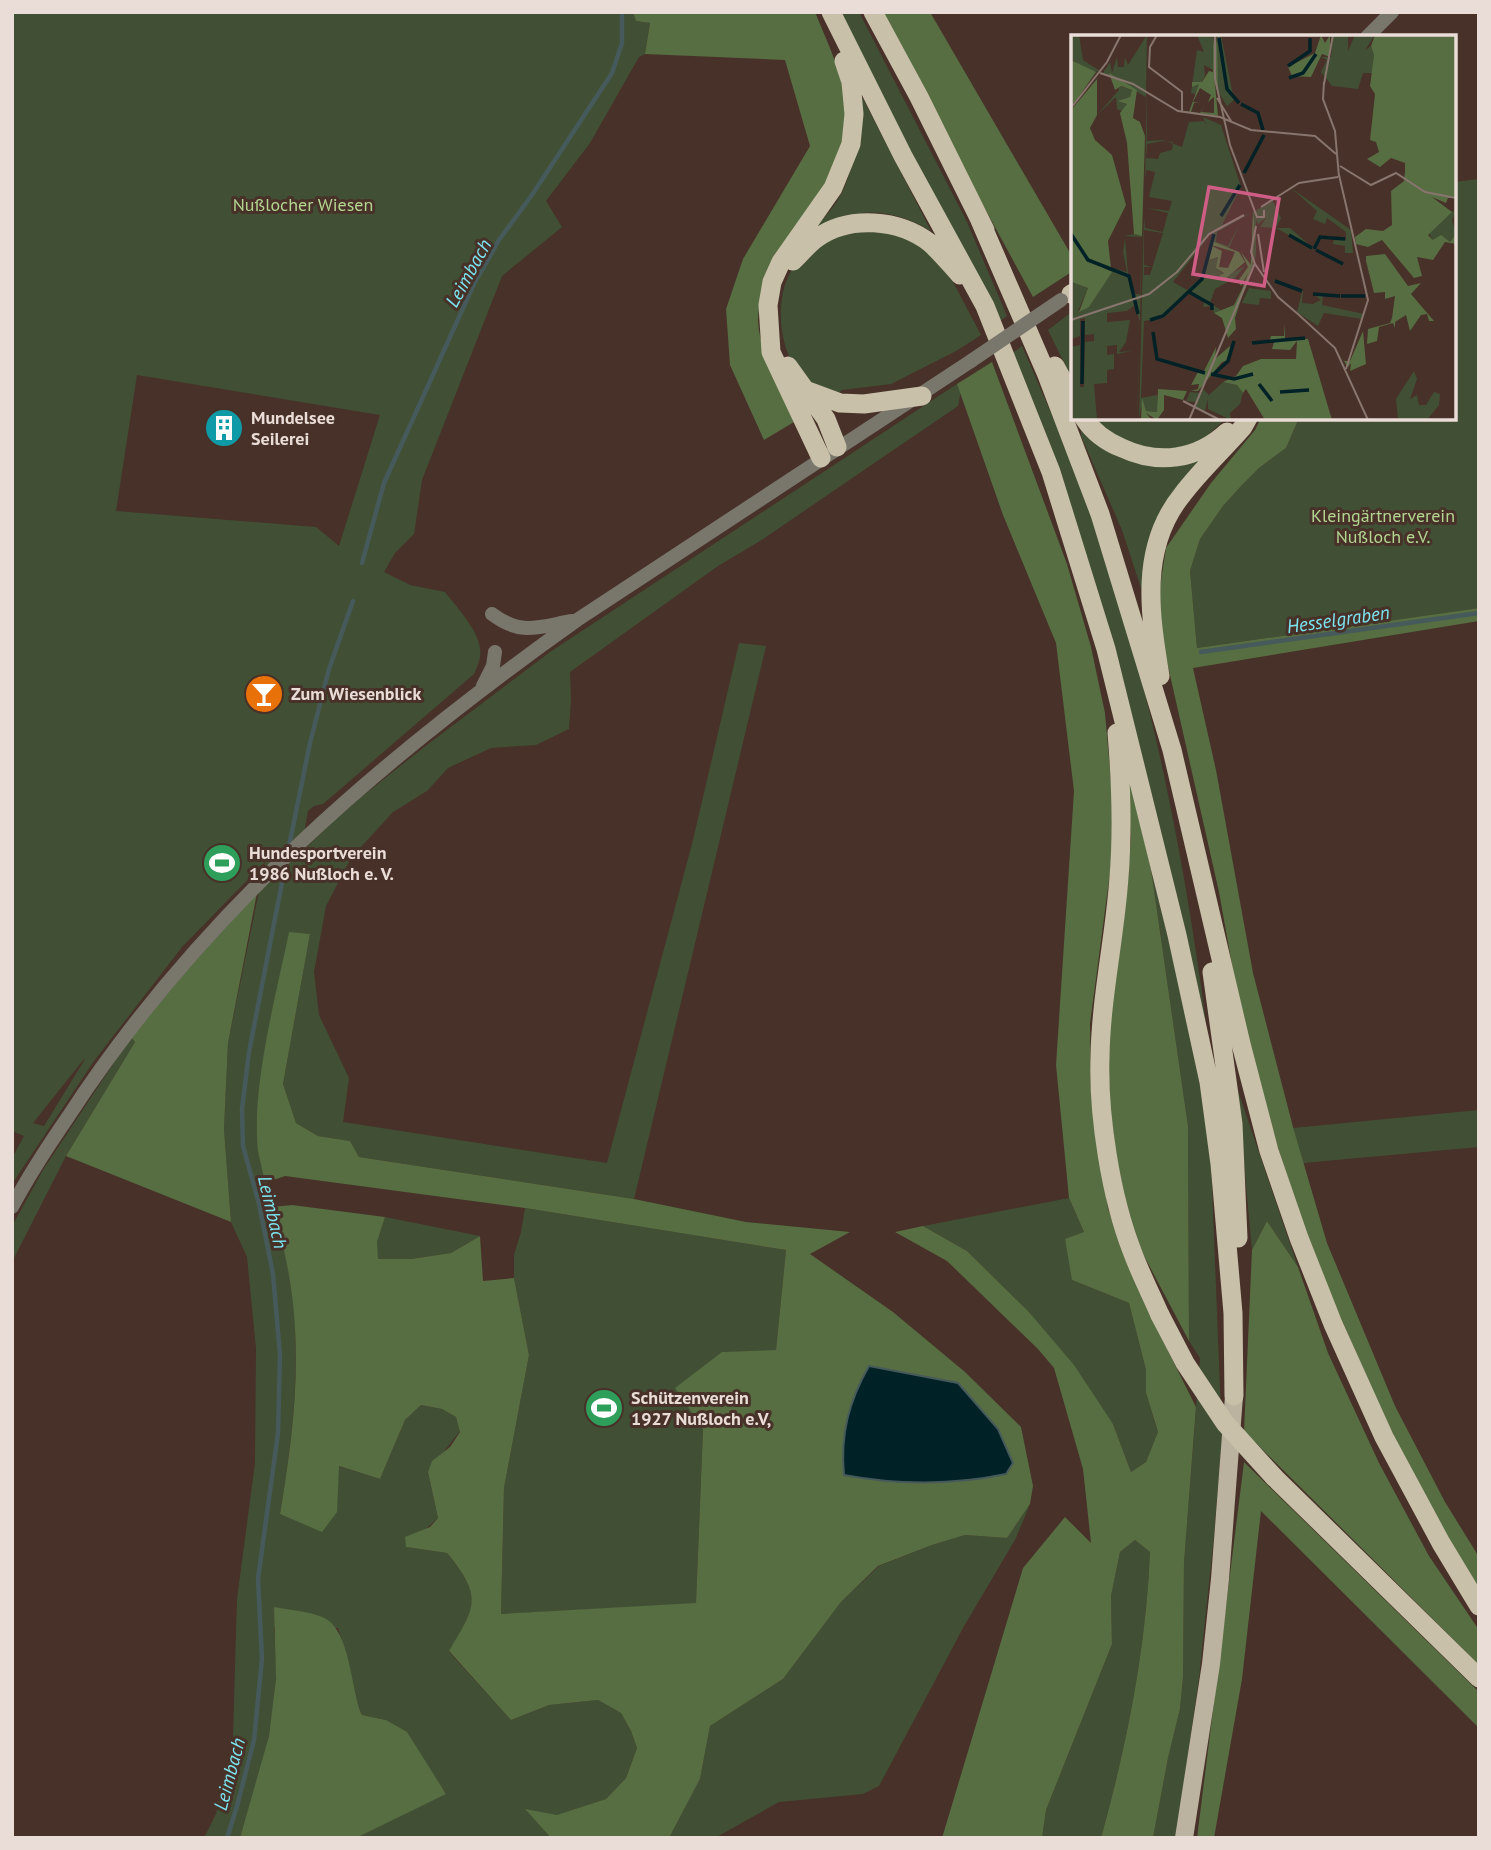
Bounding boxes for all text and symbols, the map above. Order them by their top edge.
inset map [1071,35,1456,420]
park label: Nußlocher Wiesen [233,193,373,216]
water label: Leimbach [440,235,496,311]
place label: Mundelsee Seilerei [251,406,335,450]
building icon: Mundelsee Seilerei [203,407,245,449]
park label: Kleingärtnerverein Nußloch e.V. [1311,504,1455,548]
water label: Hesselgraben [1285,600,1391,638]
bar icon: Zum Wiesenblick [243,673,285,715]
place label: Zum Wiesenblick [291,682,421,705]
place label: Hundesportverein 1986 Nußloch e. V. [249,841,394,885]
sports icon: Hundesportverein 1986 Nußloch e. V. [201,842,243,884]
water label: Leimbach [253,1173,293,1251]
place label: Schützenverein 1927 Nußloch e.V, [631,1386,771,1430]
sports icon: Schützenverein 1927 Nußloch e.V, [583,1387,625,1429]
water label: Leimbach [208,1735,250,1813]

